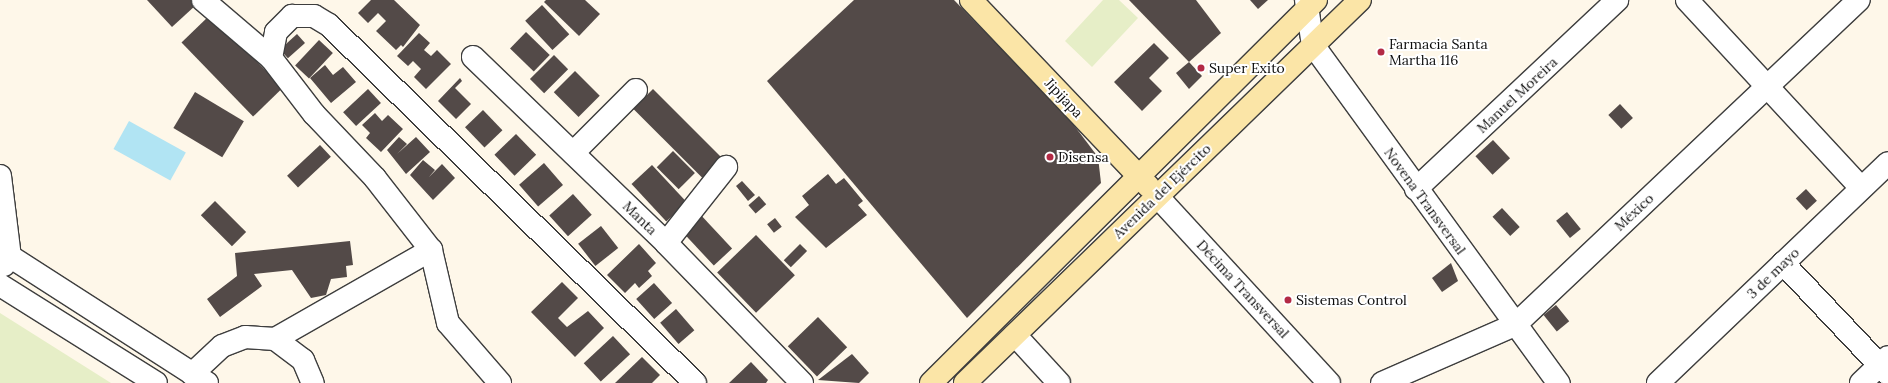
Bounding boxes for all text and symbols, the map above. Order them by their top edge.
place label: Farmacia Santa Martha 116 [1389,36,1488,68]
marker: Farmacia Santa Martha 116 [1376,47,1386,57]
street label: Manuel Moreira [1473,54,1561,136]
place label: Super Exito [1209,60,1285,76]
marker: Super Exito [1196,63,1206,73]
street label: Jipijapa [1042,75,1086,121]
street label: Avenida del Ejército [1110,140,1214,242]
street label: Novena Transversal [1381,144,1469,258]
place label: Disensa [1058,149,1109,165]
marker: Disensa [1045,152,1055,162]
street label: México [1611,190,1657,234]
street label: Manta [619,198,661,238]
street label: Décima Transversal [1193,237,1293,341]
street label: 3 de mayo [1743,244,1803,302]
place label: Sistemas Control [1296,292,1407,308]
marker: Sistemas Control [1283,295,1293,305]

